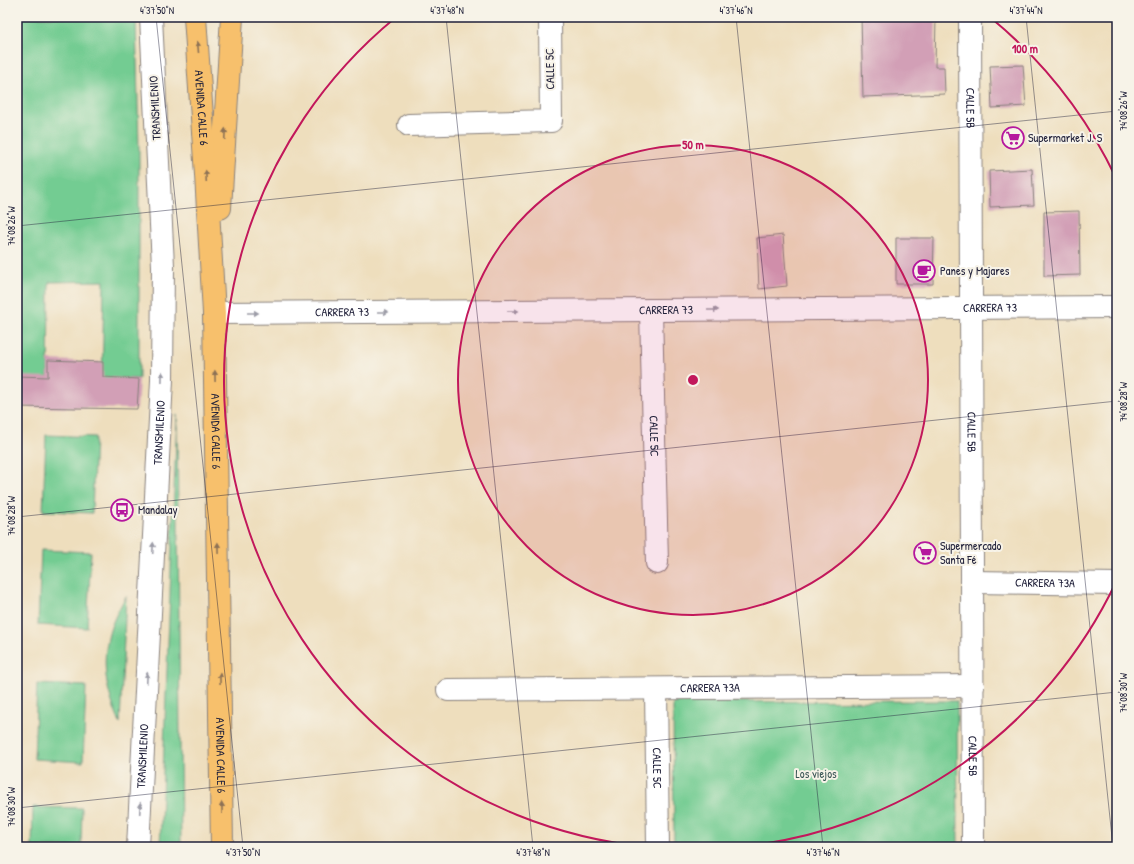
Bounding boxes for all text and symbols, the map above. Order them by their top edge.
text: 4°37'50"N [140,4,174,17]
text: 4°37'48"N [430,4,464,17]
text: 4°37'46"N [719,4,753,17]
text: 4°37'44"N [1010,4,1043,17]
one-way arrow [194,40,201,53]
text: 100 m [1012,40,1038,57]
street label: CALLE 5C [541,48,558,90]
street label: AVENIDA CALLE 6 [191,69,213,146]
street label: TRANSMILENIO [144,75,165,141]
street label: CALLE 5B [962,88,979,128]
text: 74°08'26"W [1117,91,1130,131]
supermarket icon: Supermarket J. S [1000,125,1026,151]
one-way arrow [221,128,228,140]
place label: Supermarket J. S [1028,129,1103,146]
text: 50 m [682,136,704,153]
one-way arrow [203,170,210,182]
text: 74°08'26"W [5,206,18,246]
cafe icon: Panes y Majares [911,258,937,284]
place label: Panes y Majares [940,262,1010,279]
street label: CARRERA 73 [963,299,1017,316]
street label: CARRERA 73 [639,301,693,318]
street label: CARRERA 73 [315,303,369,320]
one-way arrow [707,307,720,313]
one-way arrow [507,308,520,314]
one-way arrow [377,309,390,315]
one-way arrow [247,310,260,316]
one-way arrow [212,369,218,382]
one-way arrow [159,370,165,383]
centre of rings [686,373,700,387]
text: 74°08'28"W [1117,381,1130,422]
street label: AVENIDA CALLE 6 [207,393,225,470]
street label: TRANSMILENIO [149,400,169,465]
street label: CALLE 5B [963,412,981,452]
street label: CALLE 5C [646,415,663,457]
text: 74°08'28"W [5,495,18,536]
bus stop icon: Mandalay [109,497,135,523]
place label: Mandalay [138,501,178,518]
place label: Supermercado Santa Fé [940,537,1001,568]
supermarket icon: Supermercado Santa Fé [912,540,938,566]
one-way arrow [215,541,221,554]
one-way arrow [150,542,157,554]
street label: CARRERA 73A [1015,574,1075,591]
one-way arrow [217,671,223,684]
one-way arrow [143,672,150,684]
text: 74°08'30"W [1117,672,1130,713]
street label: CARRERA 73A [680,679,740,696]
street label: AVENIDA CALLE 6 [212,717,230,794]
street label: TRANSMILENIO [132,723,152,789]
street label: CALLE 5B [965,736,982,776]
street label: CALLE 5C [649,747,666,789]
park label: Los viejos [795,765,837,782]
text: 74°08'30"W [5,786,18,827]
one-way arrow [219,801,225,814]
one-way arrow [137,802,144,814]
text: 4°37'50"N [226,846,260,859]
text: 4°37'48"N [516,846,550,859]
text: 4°37'46"N [806,846,840,859]

